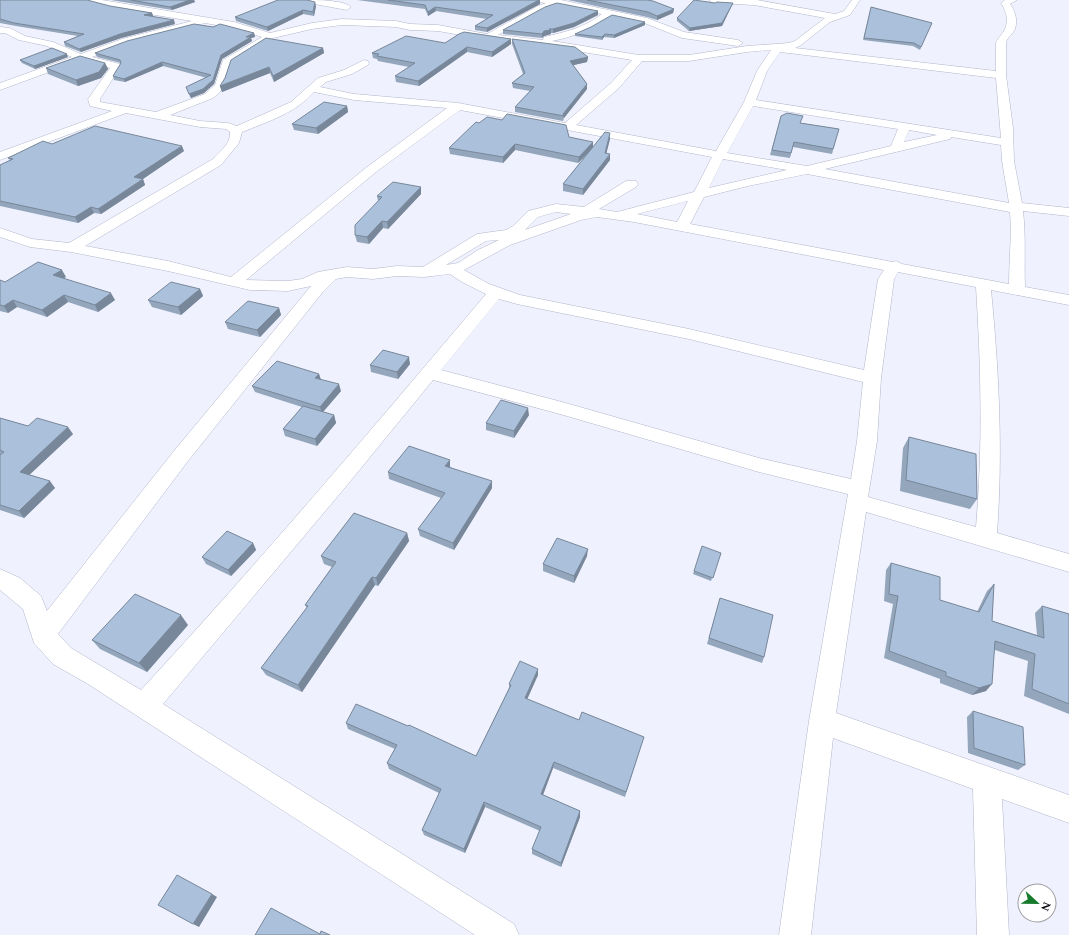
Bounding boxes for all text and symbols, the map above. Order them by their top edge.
north arrow [1017,883,1057,923]
text: N [1036,899,1055,914]

